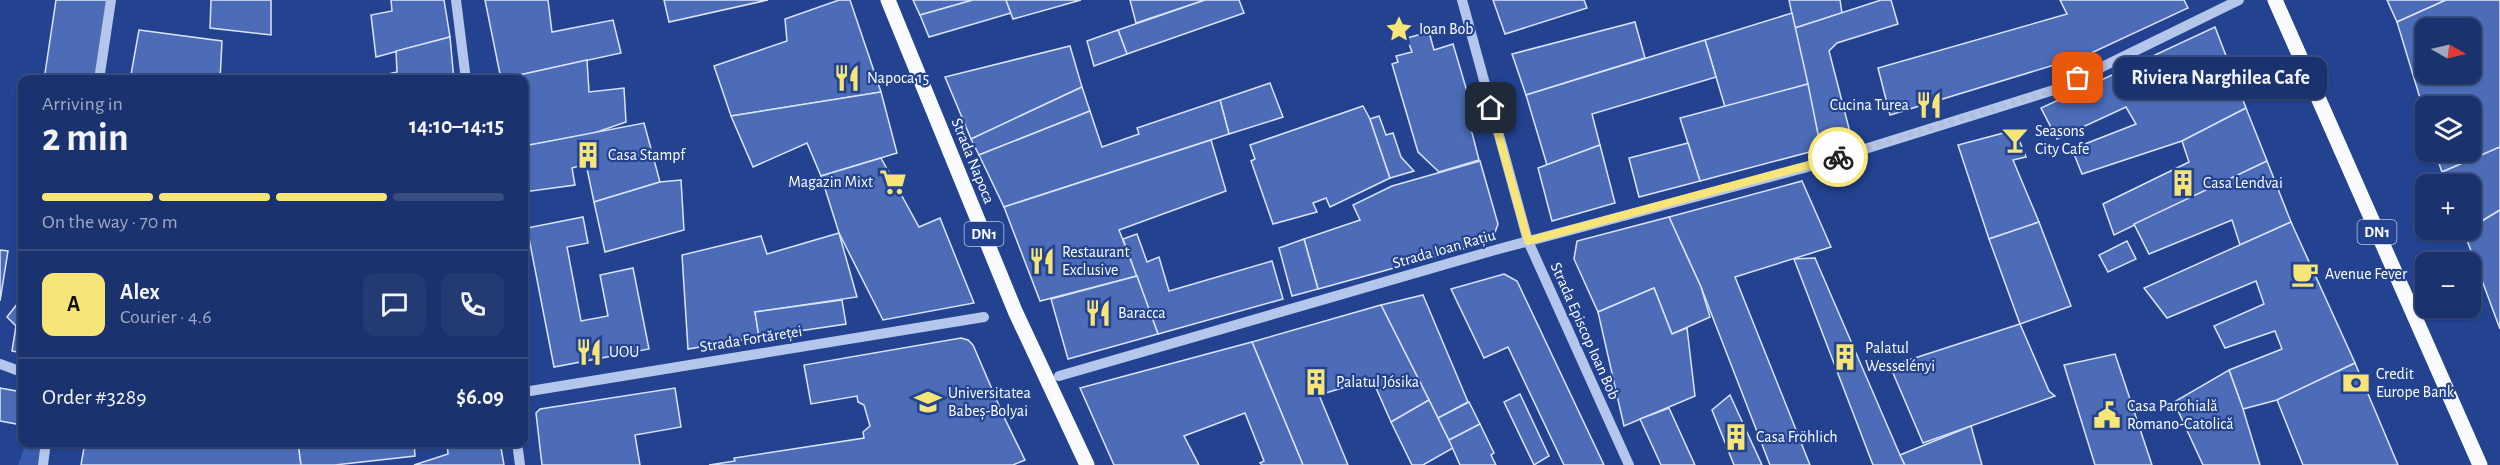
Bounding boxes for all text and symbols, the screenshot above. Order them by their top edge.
place icon: Ioan Bob [1384,14,1414,44]
north arrow [2415,18,2481,84]
map controls [2415,18,2481,318]
place label: Ioan Bob [1419,21,1473,37]
pin [2052,52,2103,103]
callout: Riviera Narghilea Cafe [2114,57,2327,99]
icon: bag [2061,61,2094,94]
restaurant icon: Napoca 15 [832,63,862,93]
text: Riviera Narghilea Cafe [2131,68,2310,88]
place label: Napoca 15 [867,70,929,86]
pin [1465,82,1516,133]
restaurant icon: Cucina Turea [1914,90,1944,120]
icon: home [1474,91,1507,124]
text: Arriving in [42,94,123,114]
button: layers [2415,96,2481,162]
place label: Cucina Turea [1830,97,1909,113]
text: 14:10–14:15 [409,115,504,137]
street label: Strada Napoca [949,116,997,206]
text: 2 min [42,119,129,158]
place label: Seasons City Cafe [2035,123,2089,158]
bar icon: Seasons City Cafe [2000,125,2030,155]
courier [1808,127,1868,187]
building icon: Casa Stampf [573,140,603,170]
icon: bike [1822,141,1855,174]
place label: Casa Stampf [608,147,686,163]
supermarket icon: Magazin Mixt [878,167,908,197]
building icon: Casa Lendvai [2168,168,2198,198]
place label: Magazin Mixt [788,174,873,190]
button: + [2415,174,2481,240]
place label: Casa Lendvai [2203,175,2283,191]
text: On the way · 70 m [42,212,178,232]
road number: DN1 [2358,220,2396,244]
road number: DN1 [964,222,1004,246]
street label: Strada Ioan Rațiu [1391,227,1498,273]
place label: Restaurant Exclusive [1062,244,1130,278]
restaurant icon: Restaurant Exclusive [1027,246,1057,276]
button: − [2415,252,2481,318]
cafe icon: Avenue Fever [2290,259,2320,289]
street label: Strada Episcop Ioan Bob [1548,260,1622,402]
place label: Avenue Fever [2325,266,2408,282]
button: chat [363,273,426,336]
button: phone [441,273,504,336]
text: Alex [120,281,160,303]
text: A [67,293,80,315]
restaurant icon: Baracca [1083,298,1113,328]
place label: Baracca [1118,305,1166,321]
text: Courier · 4.6 [120,307,212,327]
street label: Strada Fortăreței [699,323,804,357]
restaurant icon: UOU [574,337,604,367]
place label: Palatul Wesselényi [1865,340,1935,375]
building icon: Palatul Wesselényi [1830,342,1860,372]
place label: UOU [609,344,639,360]
place label: Credit Europe Bank [2376,366,2455,400]
building icon: Palatul Jósika [1301,367,1331,397]
bank icon: Credit Europe Bank [2341,368,2371,398]
place label: Palatul Jósika [1336,374,1419,390]
place label: Universitatea Babeș-Bolyai [948,385,1031,421]
text: Order #3289 [42,386,147,408]
text: $6.09 [456,386,504,408]
school or university icon: Universitatea Babeș-Bolyai [913,387,943,417]
place label: Casa Parohială Romano-Catolică [2127,398,2234,432]
public building icon: Casa Parohială Romano-Catolică [2092,400,2122,430]
building icon: Casa Fröhlich [1721,422,1751,452]
place label: Casa Fröhlich [1756,429,1838,445]

